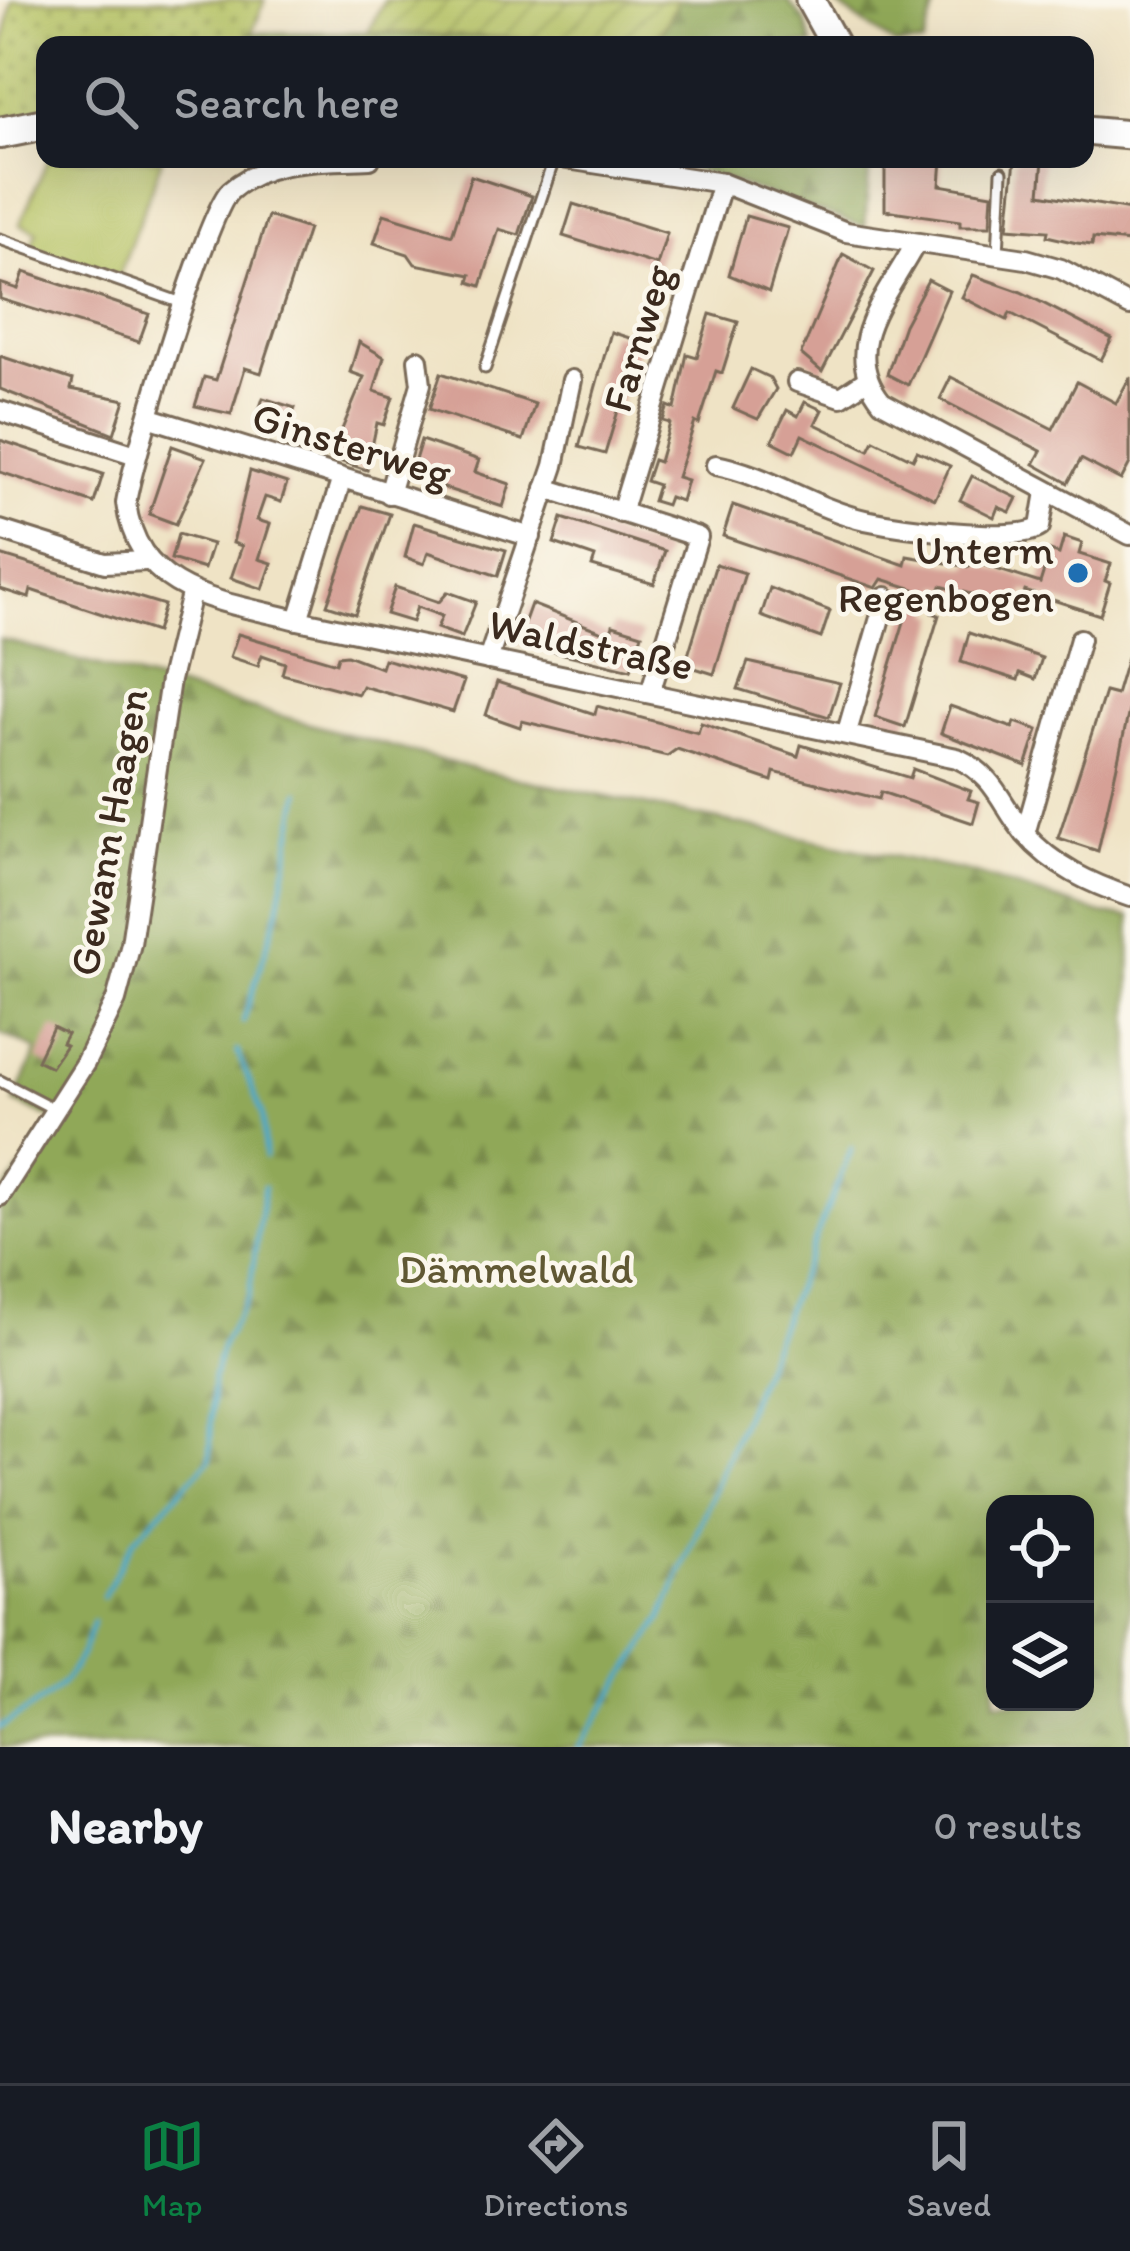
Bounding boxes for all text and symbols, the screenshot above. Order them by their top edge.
search box [36,36,1094,168]
icon: search [78,69,144,135]
text: Search here [174,75,400,129]
street label: Farnweg [591,258,684,418]
street label: Ginsterweg [246,390,458,499]
place label: Unterm Regenbogen [838,524,1054,623]
marker: Unterm Regenbogen [1065,560,1091,586]
street label: Waldstraße [484,598,698,691]
street label: Gewann Haagen [58,685,159,980]
park label: Dämmelwald [399,1243,634,1294]
map controls [986,1495,1094,1711]
button: locate [986,1495,1094,1603]
button: layers [986,1603,1094,1711]
text: Nearby [48,1795,203,1856]
text: 0 results [933,1802,1082,1849]
tab: Map [139,2113,205,2224]
tab: Directions [483,2113,628,2224]
tab: Saved [907,2113,991,2224]

